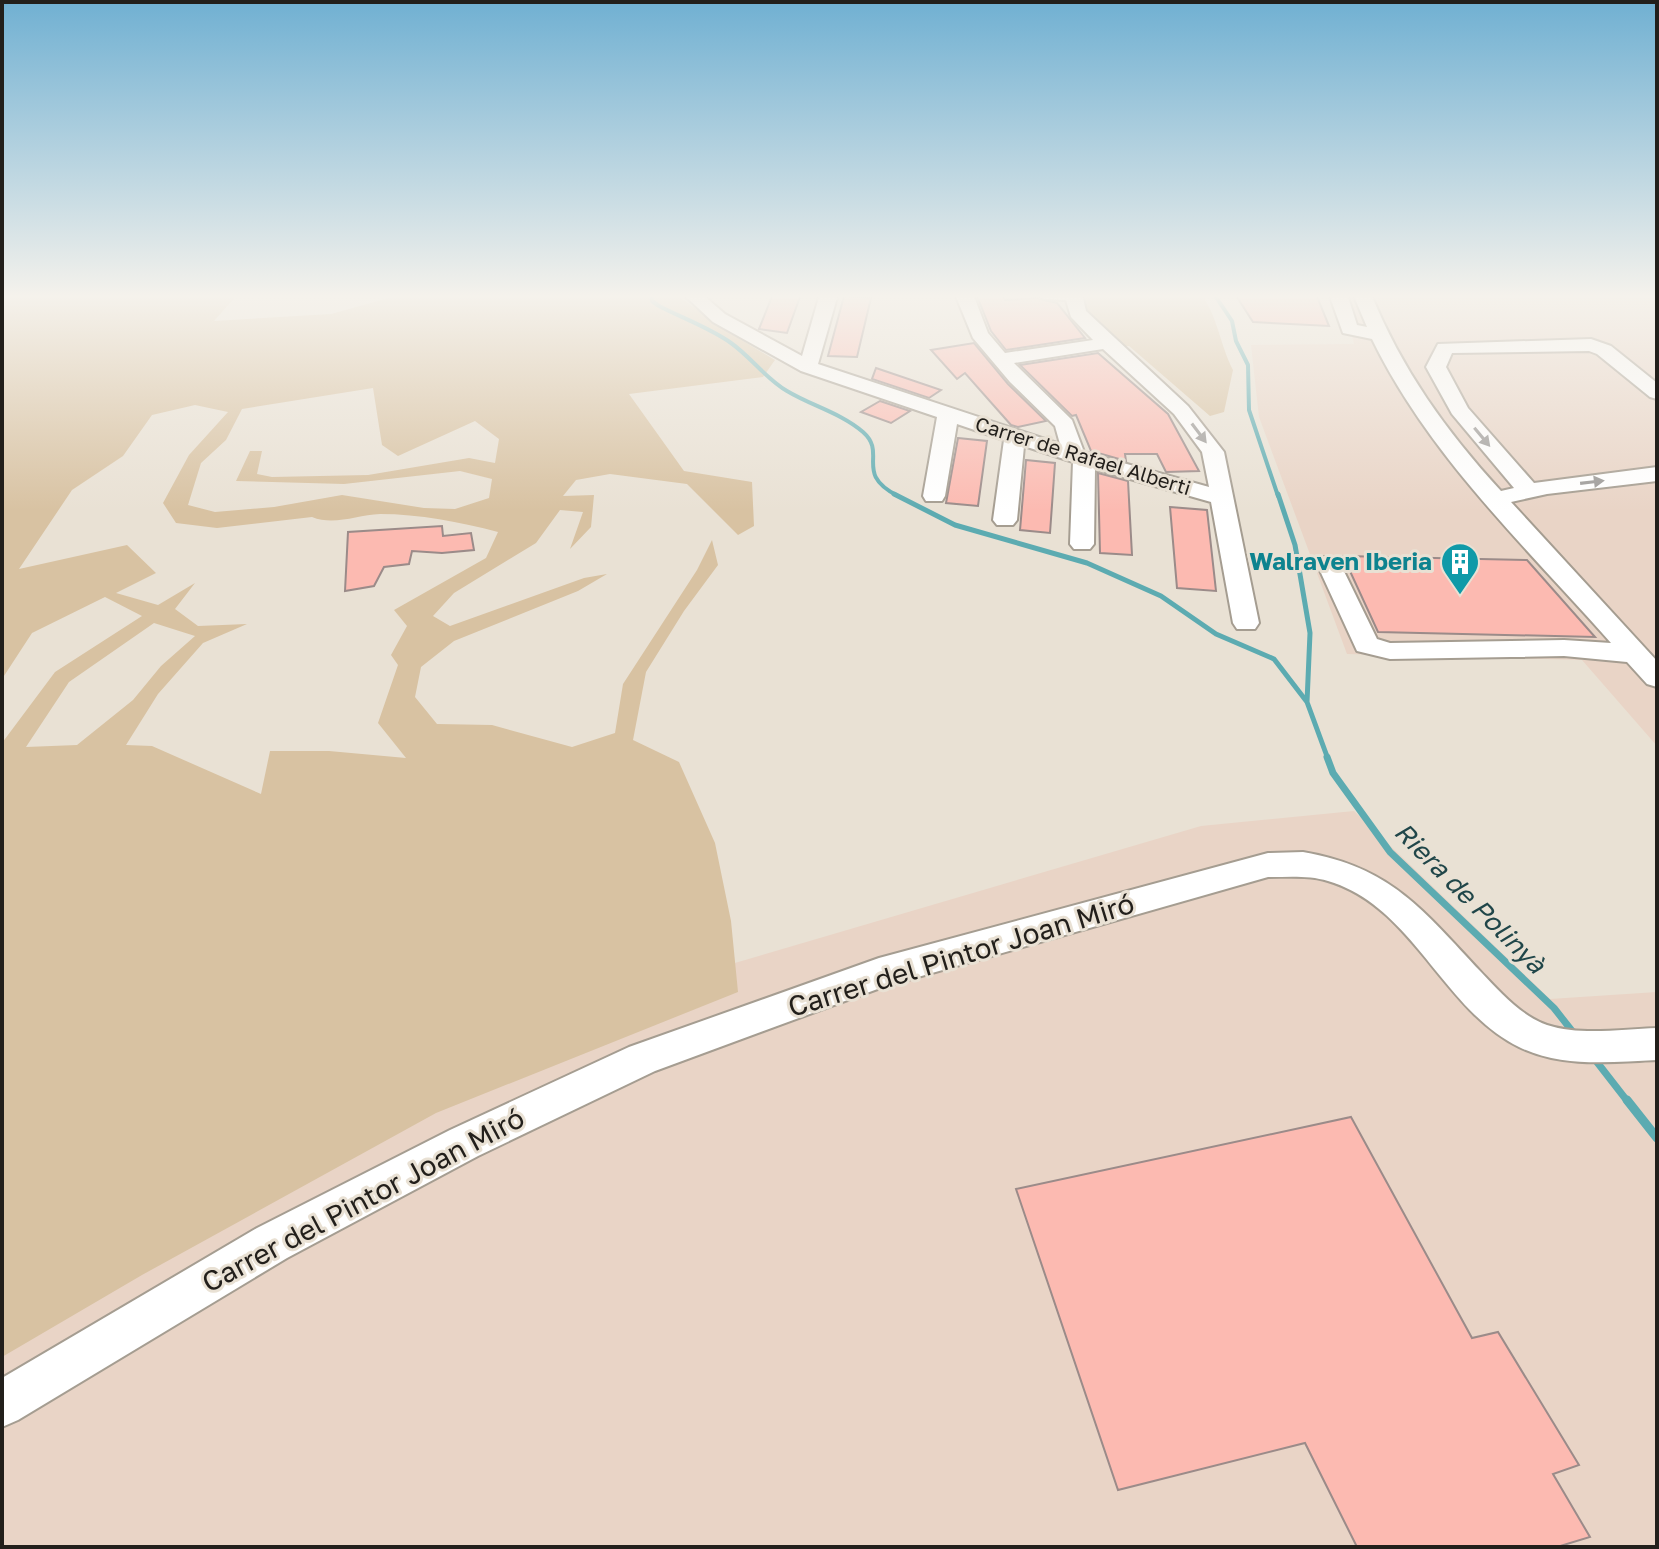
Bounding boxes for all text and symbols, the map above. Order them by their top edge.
street label: Carrer de Rafael Alberti [972,411,1194,499]
one-way arrow [1190,423,1206,443]
one-way arrow [1473,427,1490,447]
one-way arrow [1580,475,1605,488]
building icon: Walraven Iberia [1439,541,1481,596]
place label: Walraven Iberia [1249,546,1432,575]
water label: Riera de Polinyà [1389,816,1553,980]
street label: Carrer del Pintor Joan Miró [784,886,1138,1023]
street label: Carrer del Pintor Joan Miró [196,1100,529,1299]

